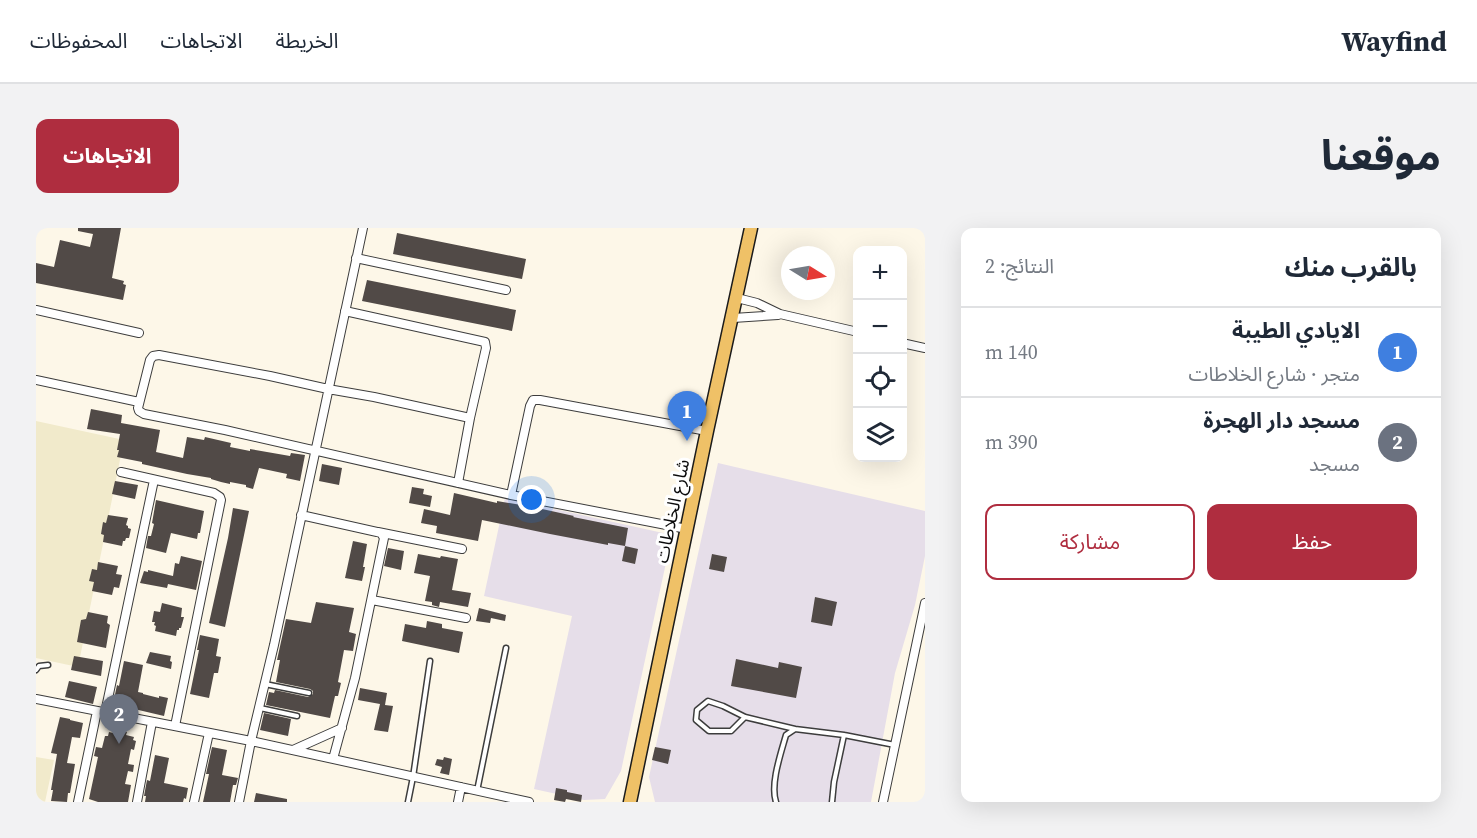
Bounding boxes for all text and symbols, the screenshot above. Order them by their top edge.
text: Wayfind [1341,22,1447,60]
text: المحفوظات [30,26,127,55]
text: الاتجاهات [160,26,242,55]
text: الخريطة [275,26,338,55]
button: الاتجاهات [36,119,179,193]
text: موقعنا [1321,126,1441,184]
north arrow [781,246,835,300]
map controls [853,246,907,462]
button: + [853,246,907,300]
text: بالقرب منك [1285,249,1417,285]
text: النتائج: 2 [985,252,1054,280]
button: − [853,300,907,354]
text: الايادي الطيبة [1232,315,1360,345]
text: 140 m [985,338,1038,366]
text: 1 [1392,338,1403,366]
button: locate [853,354,907,408]
text: متجر · شارع الخلاطات [1189,360,1360,388]
pin: 1 [668,392,706,441]
text: مسجد دار الهجرة [1203,405,1360,435]
button: layers [853,408,907,462]
text: 390 m [985,428,1038,456]
text: 2 [1392,428,1403,456]
text: مسجد [1309,450,1360,478]
street label: شارع الخلاطات [649,457,697,566]
your location [517,485,546,514]
button: مشاركة [985,504,1195,580]
button: حفظ [1207,504,1417,580]
pin: 2 [100,694,139,744]

